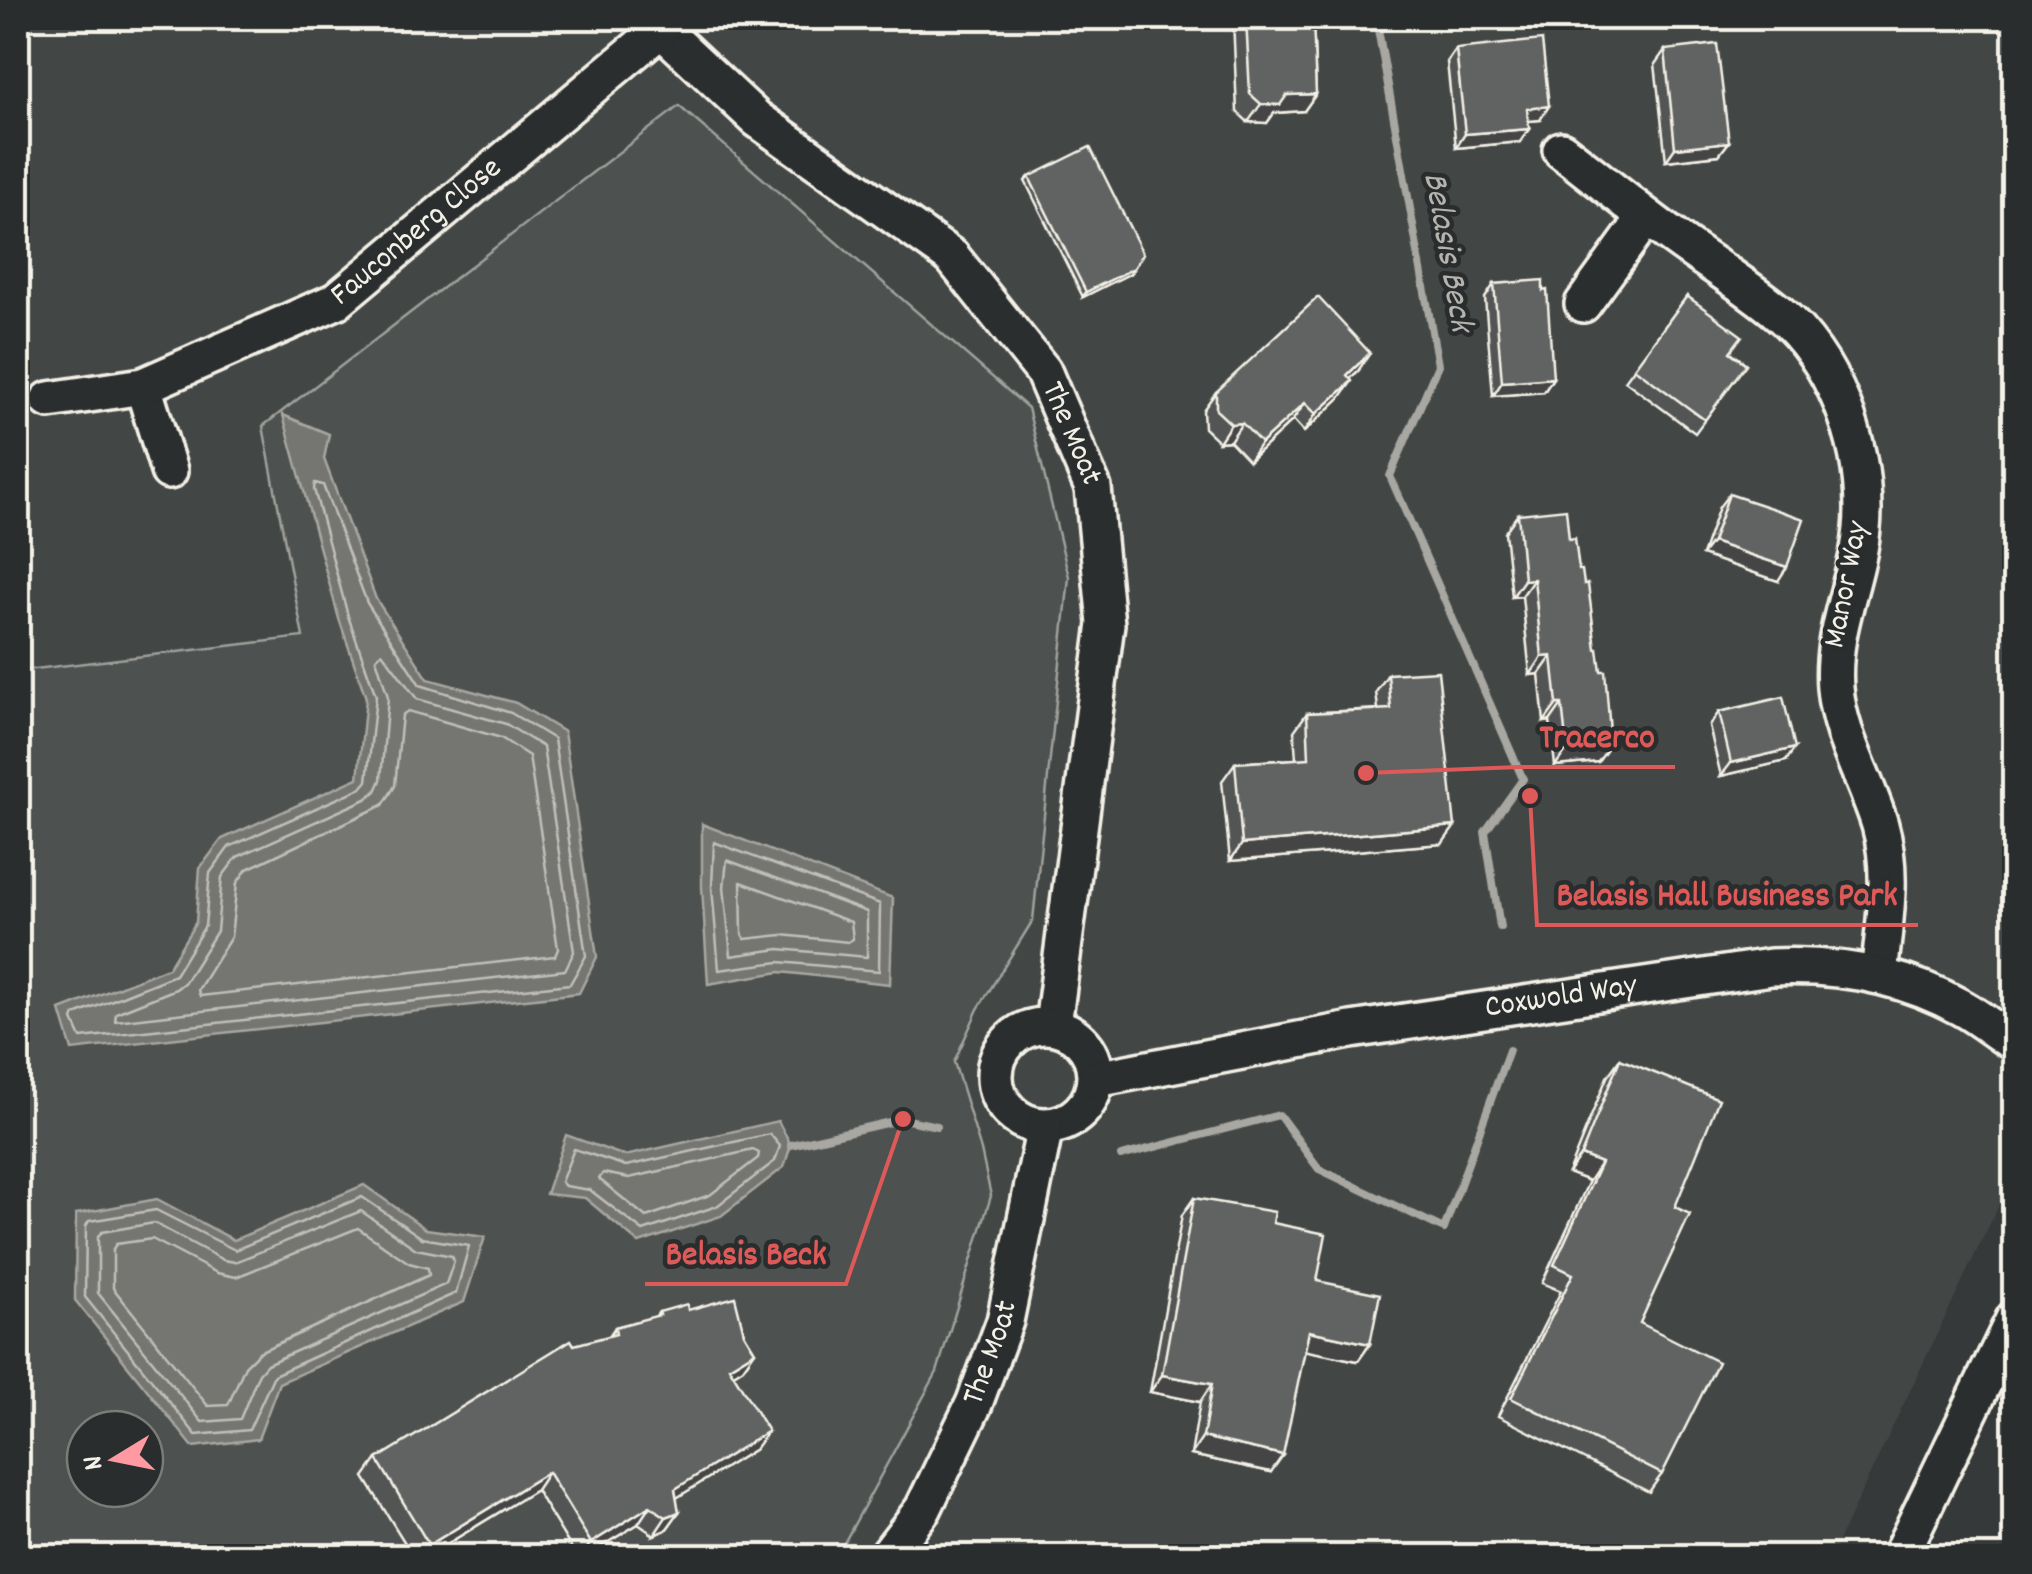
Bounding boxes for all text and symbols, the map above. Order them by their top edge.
street label: Fauconberg Close [321,147,513,318]
water label: Belasis Beck [1407,168,1485,339]
street label: The Moat [1027,375,1113,493]
street label: Manor Way [1813,517,1883,652]
callout: Tracerco [1519,702,1675,767]
text: Tracerco [1539,715,1655,765]
callout: Belasis Hall Business Park [1537,860,1918,925]
text: Belasis Hall Business Park [1556,873,1898,923]
street label: Coxwold Way [1482,964,1641,1033]
callout: Belasis Beck [645,1219,846,1284]
text: Belasis Beck [665,1232,827,1282]
street label: The Moat [952,1297,1032,1412]
north arrow [65,1409,165,1509]
text: N [74,1452,116,1473]

